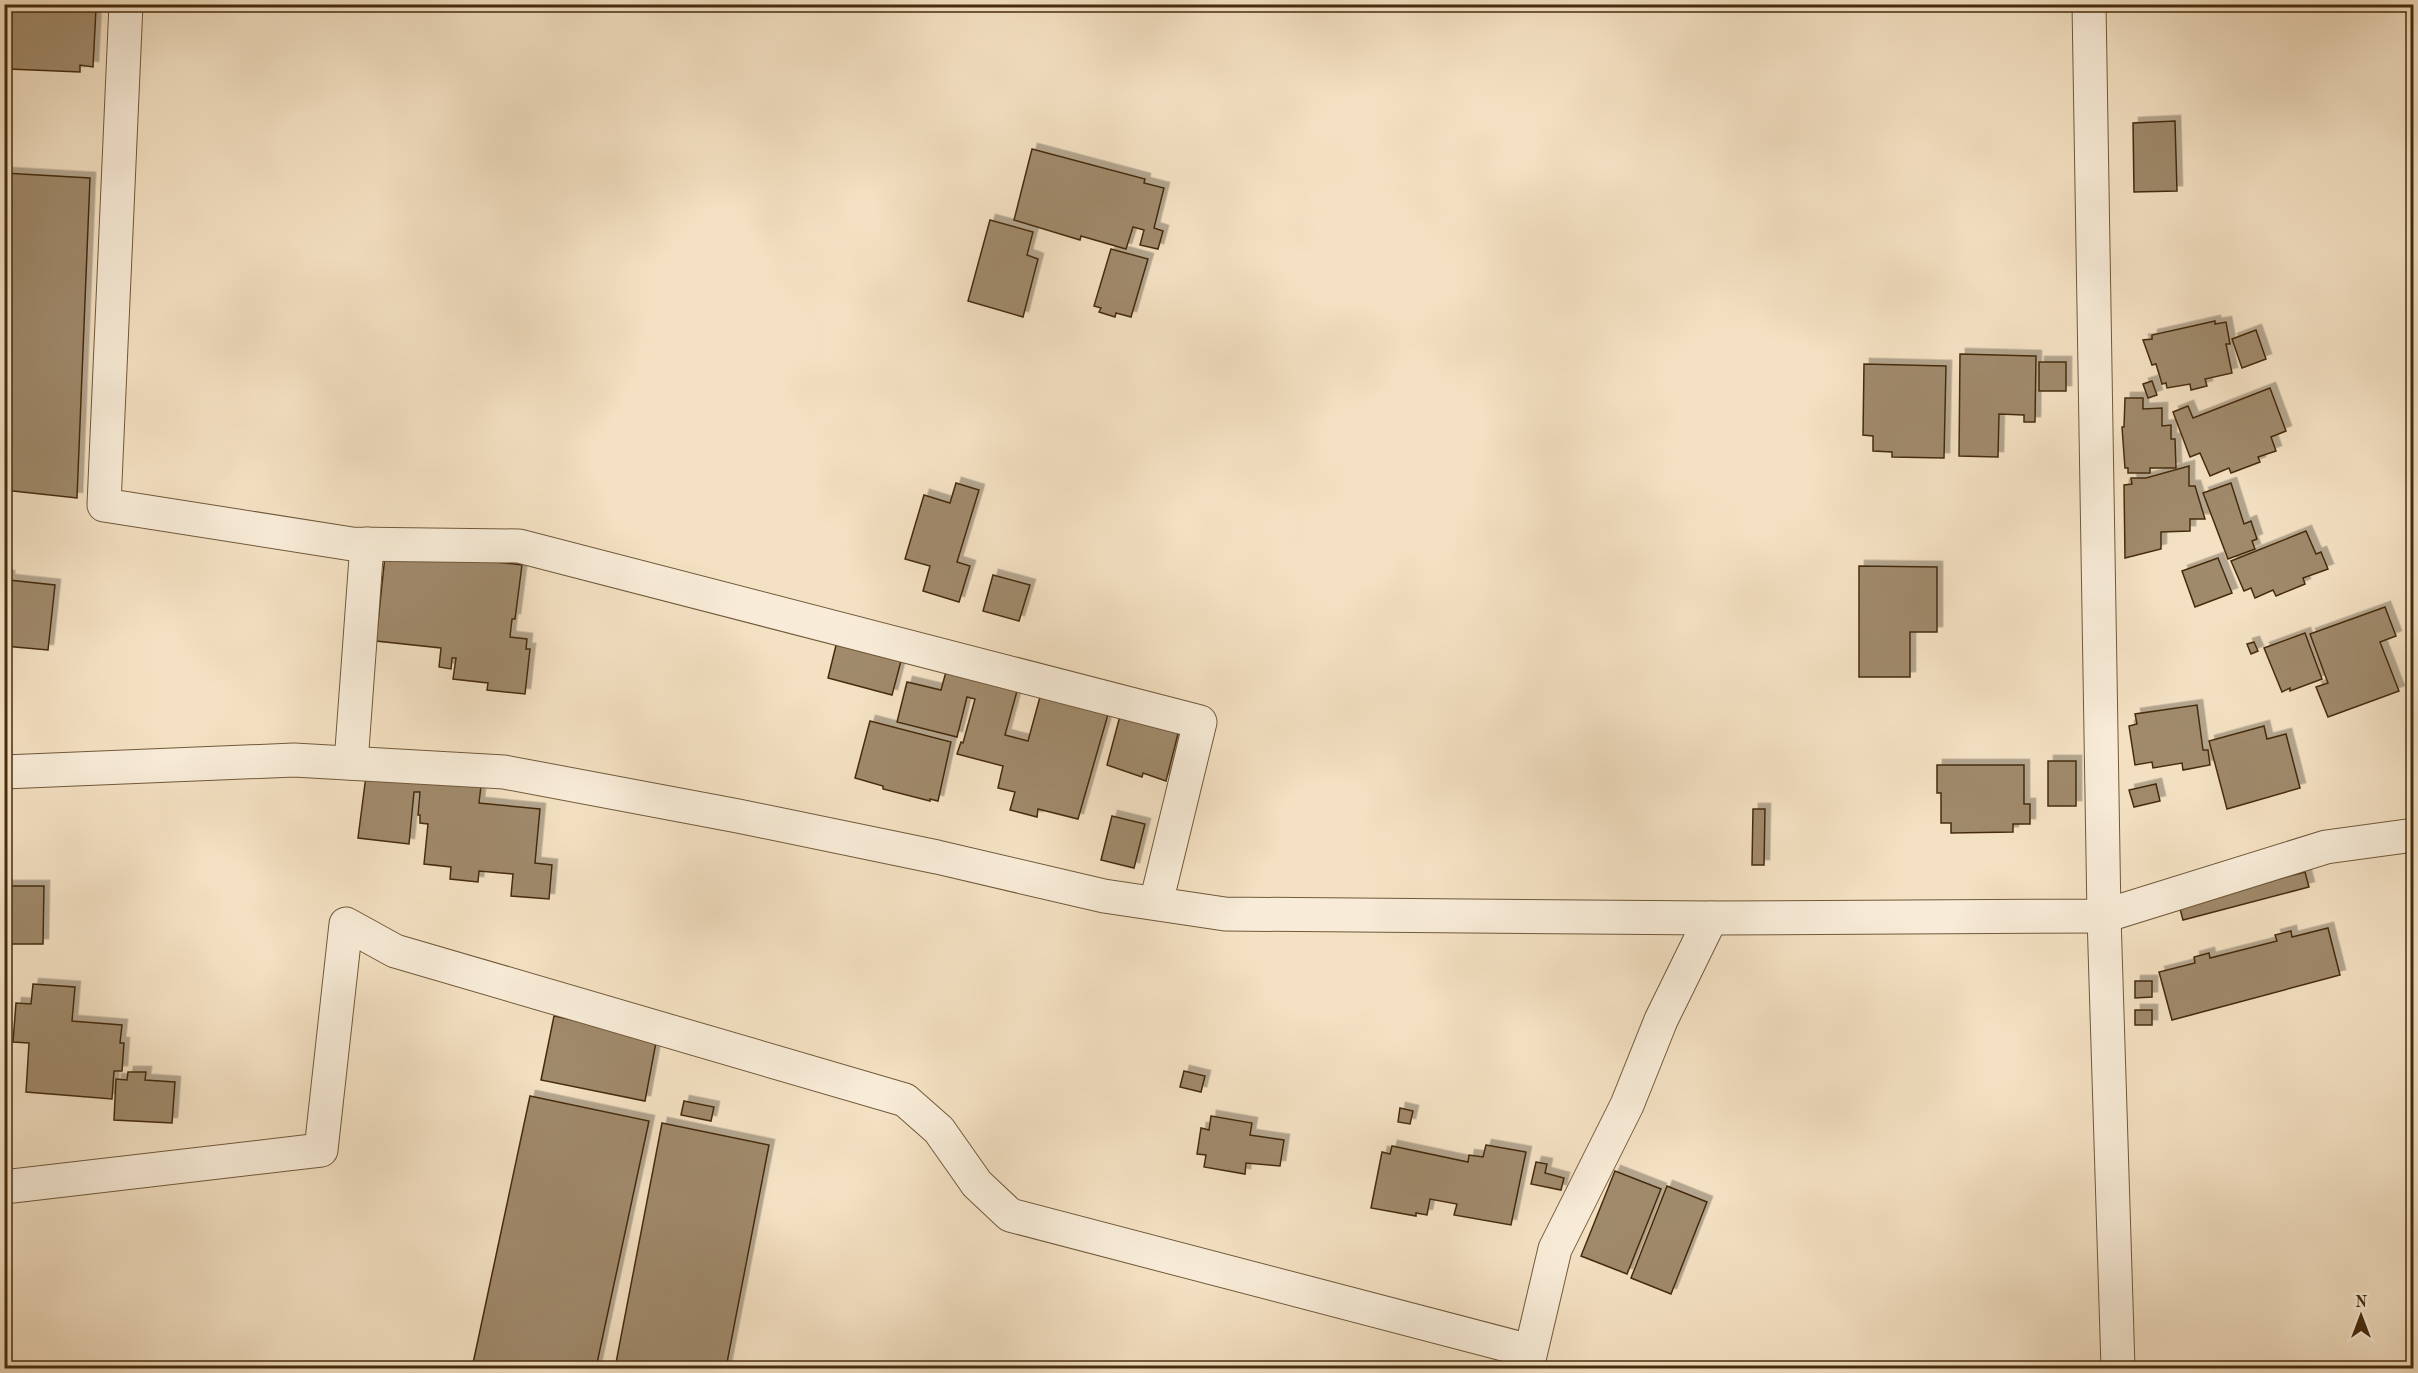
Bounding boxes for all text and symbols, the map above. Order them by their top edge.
north arrow [2331,1286,2391,1346]
text: N [2355,1295,2368,1311]

